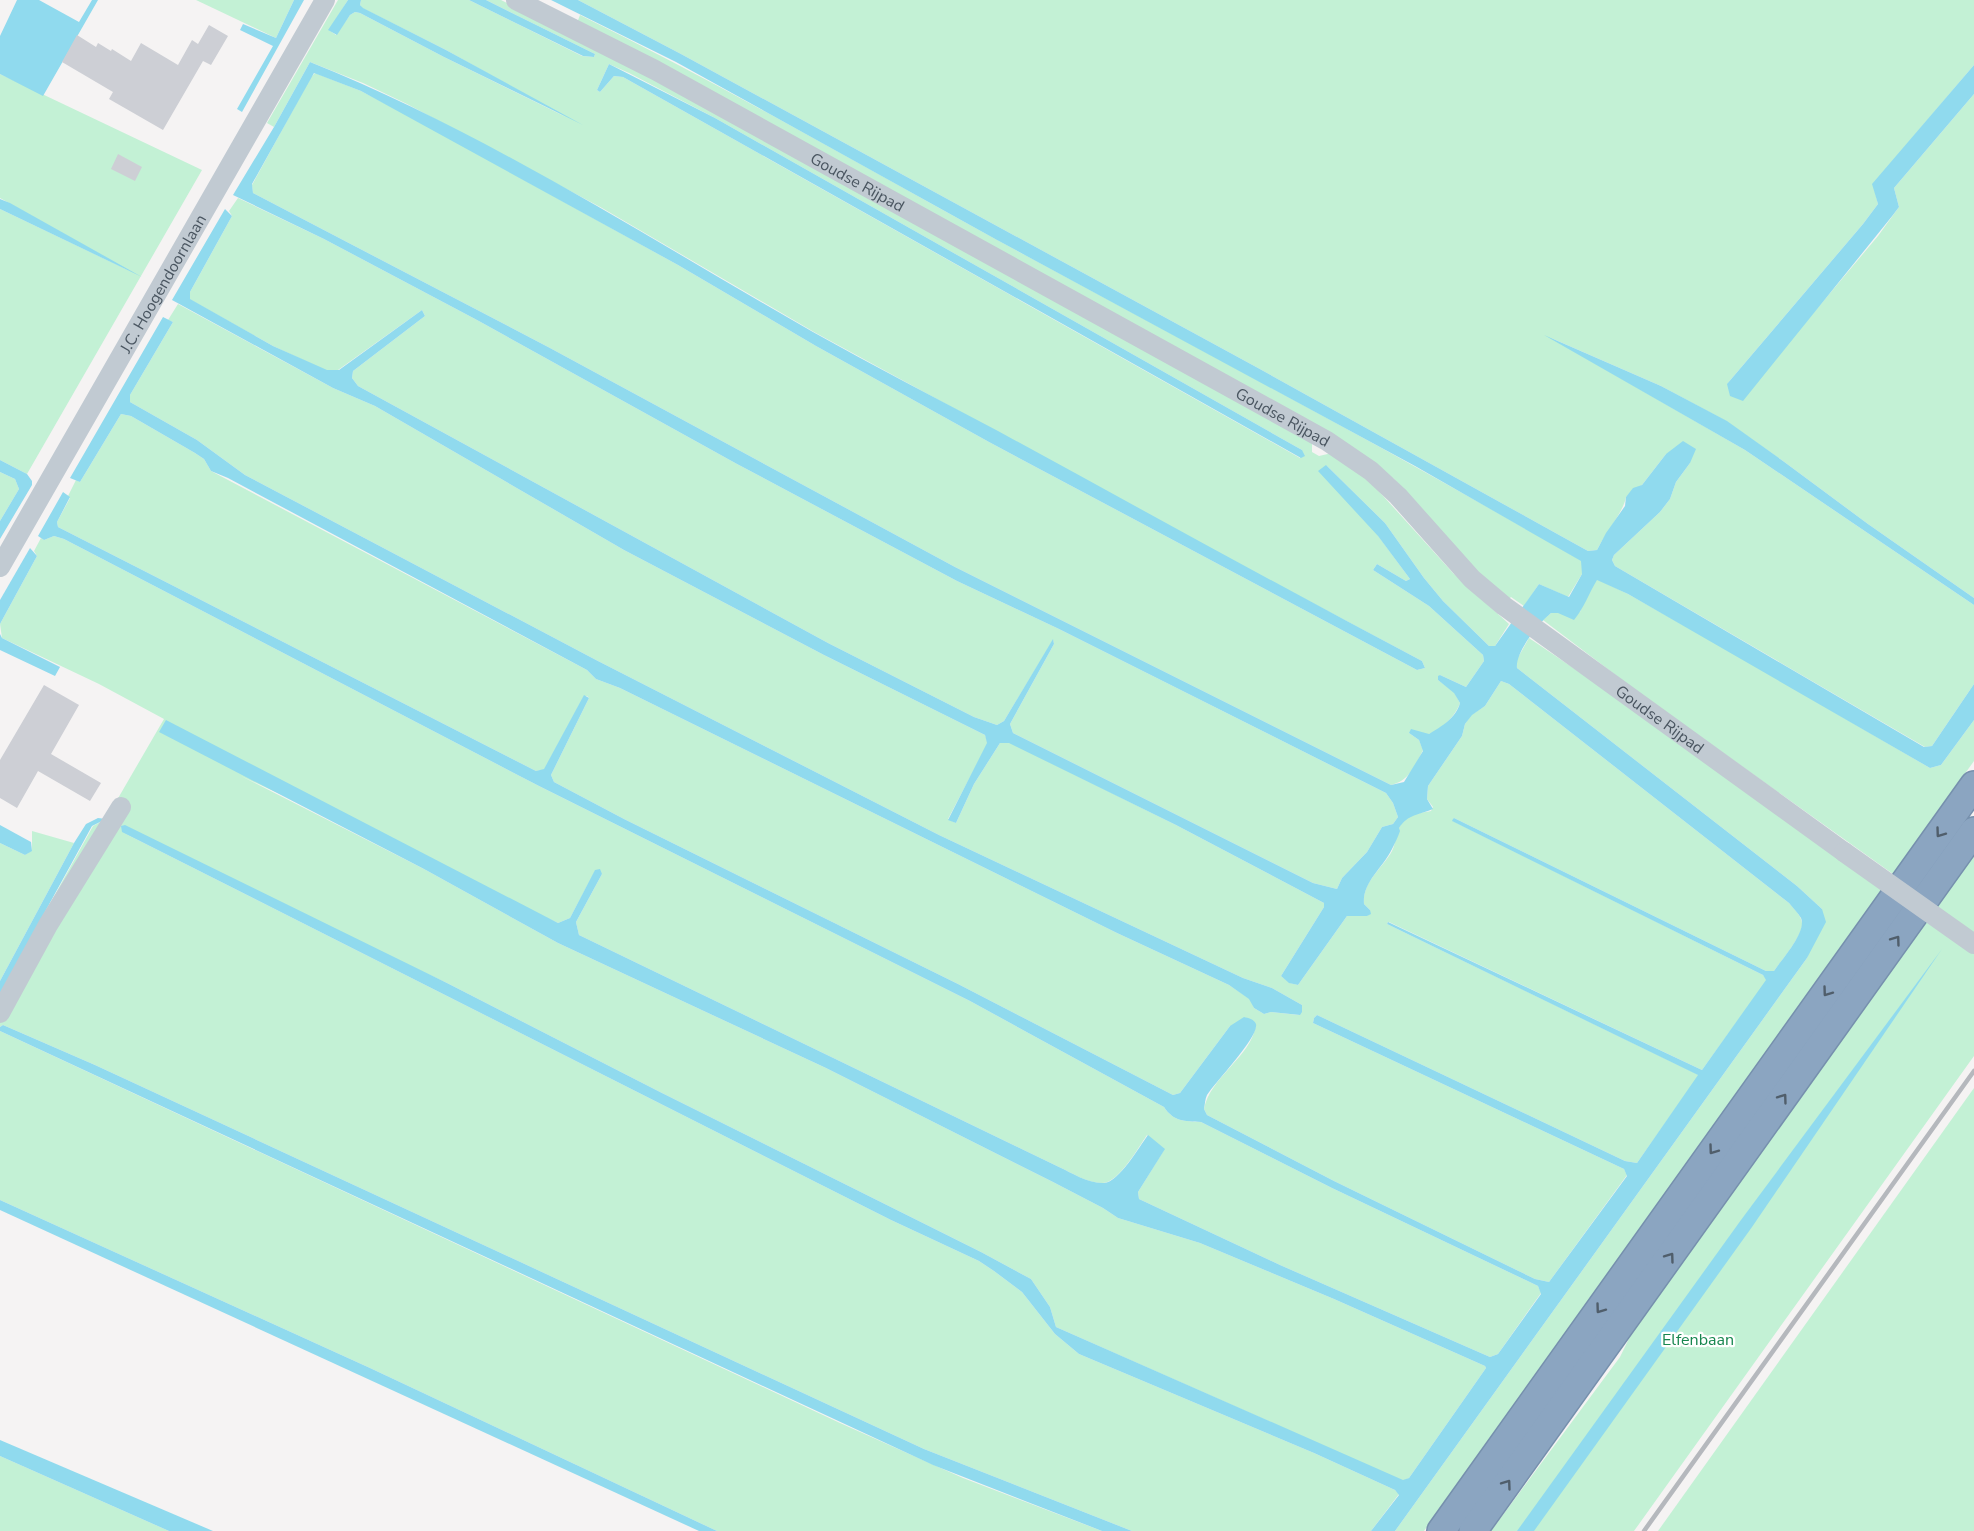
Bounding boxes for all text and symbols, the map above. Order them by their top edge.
street label: Goudse Rijpad [806,148,908,218]
street label: J.C. Hoogendoornlaan [115,210,212,358]
street label: Goudse Rijpad [1231,383,1334,452]
street label: Goudse Rijpad [1611,680,1708,759]
one-way arrow [1936,826,1947,837]
one-way arrow [1889,935,1900,946]
one-way arrow [1823,985,1834,996]
one-way arrow [1776,1094,1787,1105]
one-way arrow [1710,1144,1721,1155]
one-way arrow [1662,1252,1673,1263]
one-way arrow [1596,1303,1607,1314]
park label: Elfenbaan [1662,1329,1734,1351]
one-way arrow [1500,1479,1511,1490]

